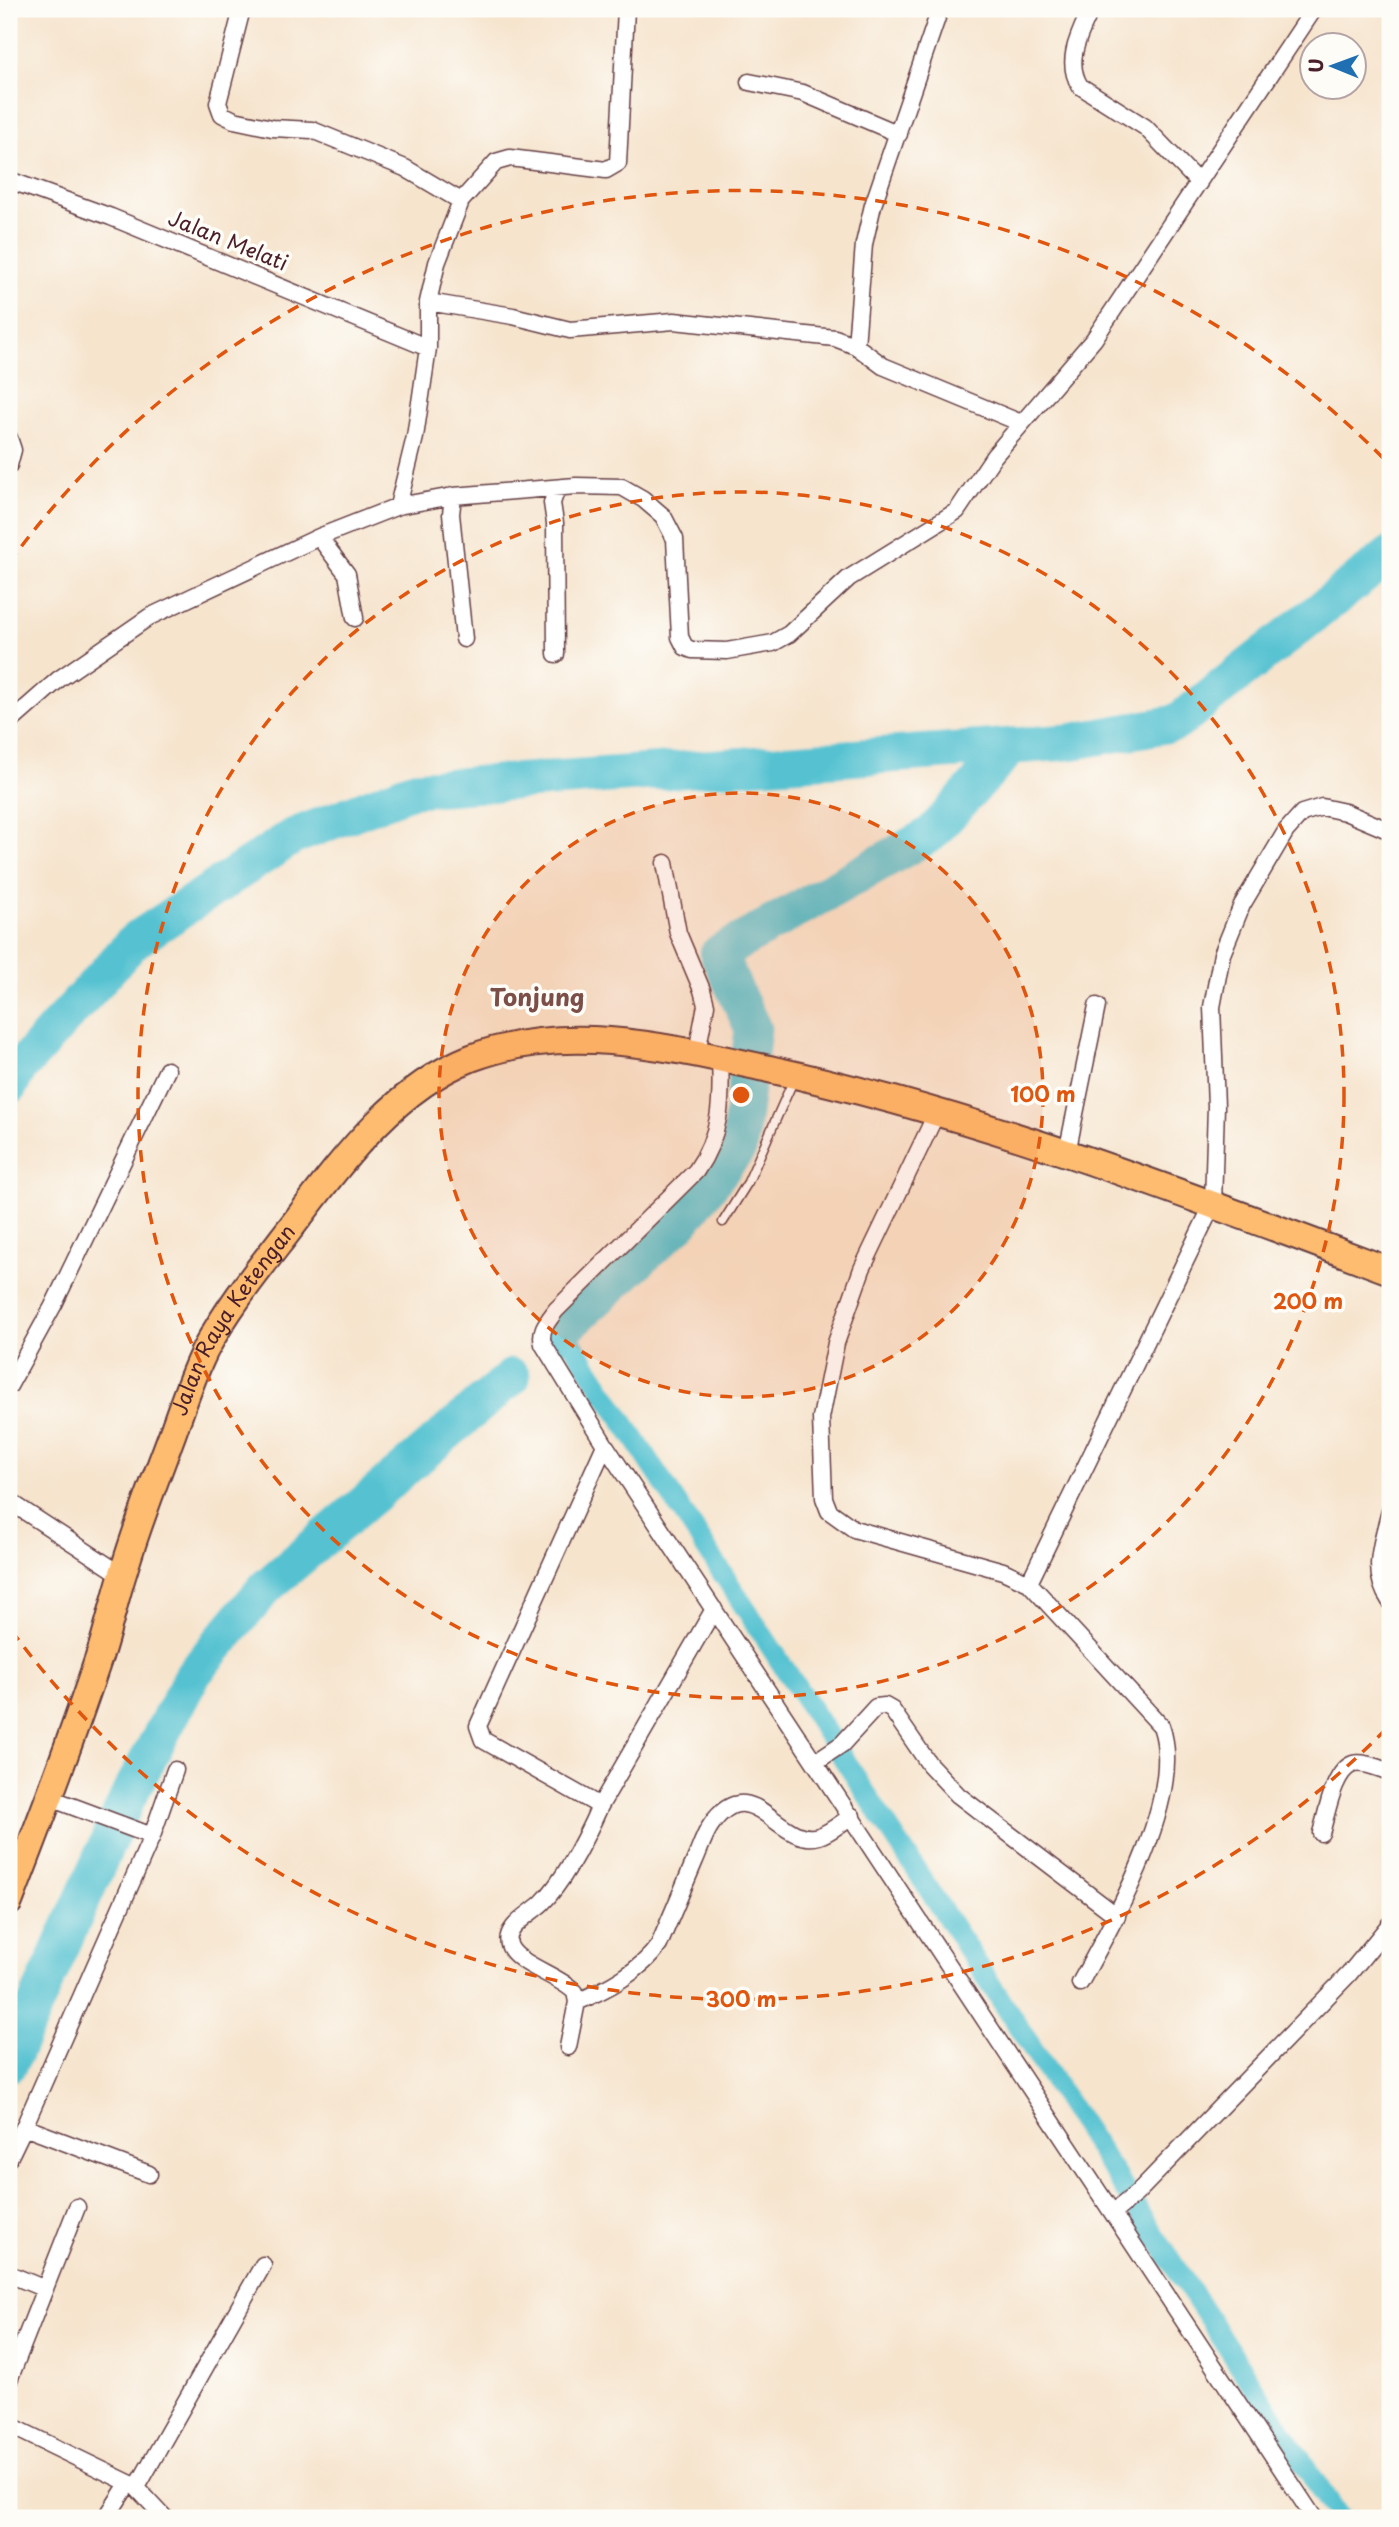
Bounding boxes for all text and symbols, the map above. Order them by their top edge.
north arrow [1298,32,1368,102]
text: U [1301,58,1329,73]
street label: Jalan Melati [164,201,294,278]
district label: Tonjung [490,978,584,1014]
text: 100 m [1010,1077,1076,1109]
centre of rings [729,1083,753,1107]
street label: Jalan Raya Ketengan [162,1216,302,1420]
text: 200 m [1273,1284,1343,1316]
text: 300 m [706,1982,776,2014]

